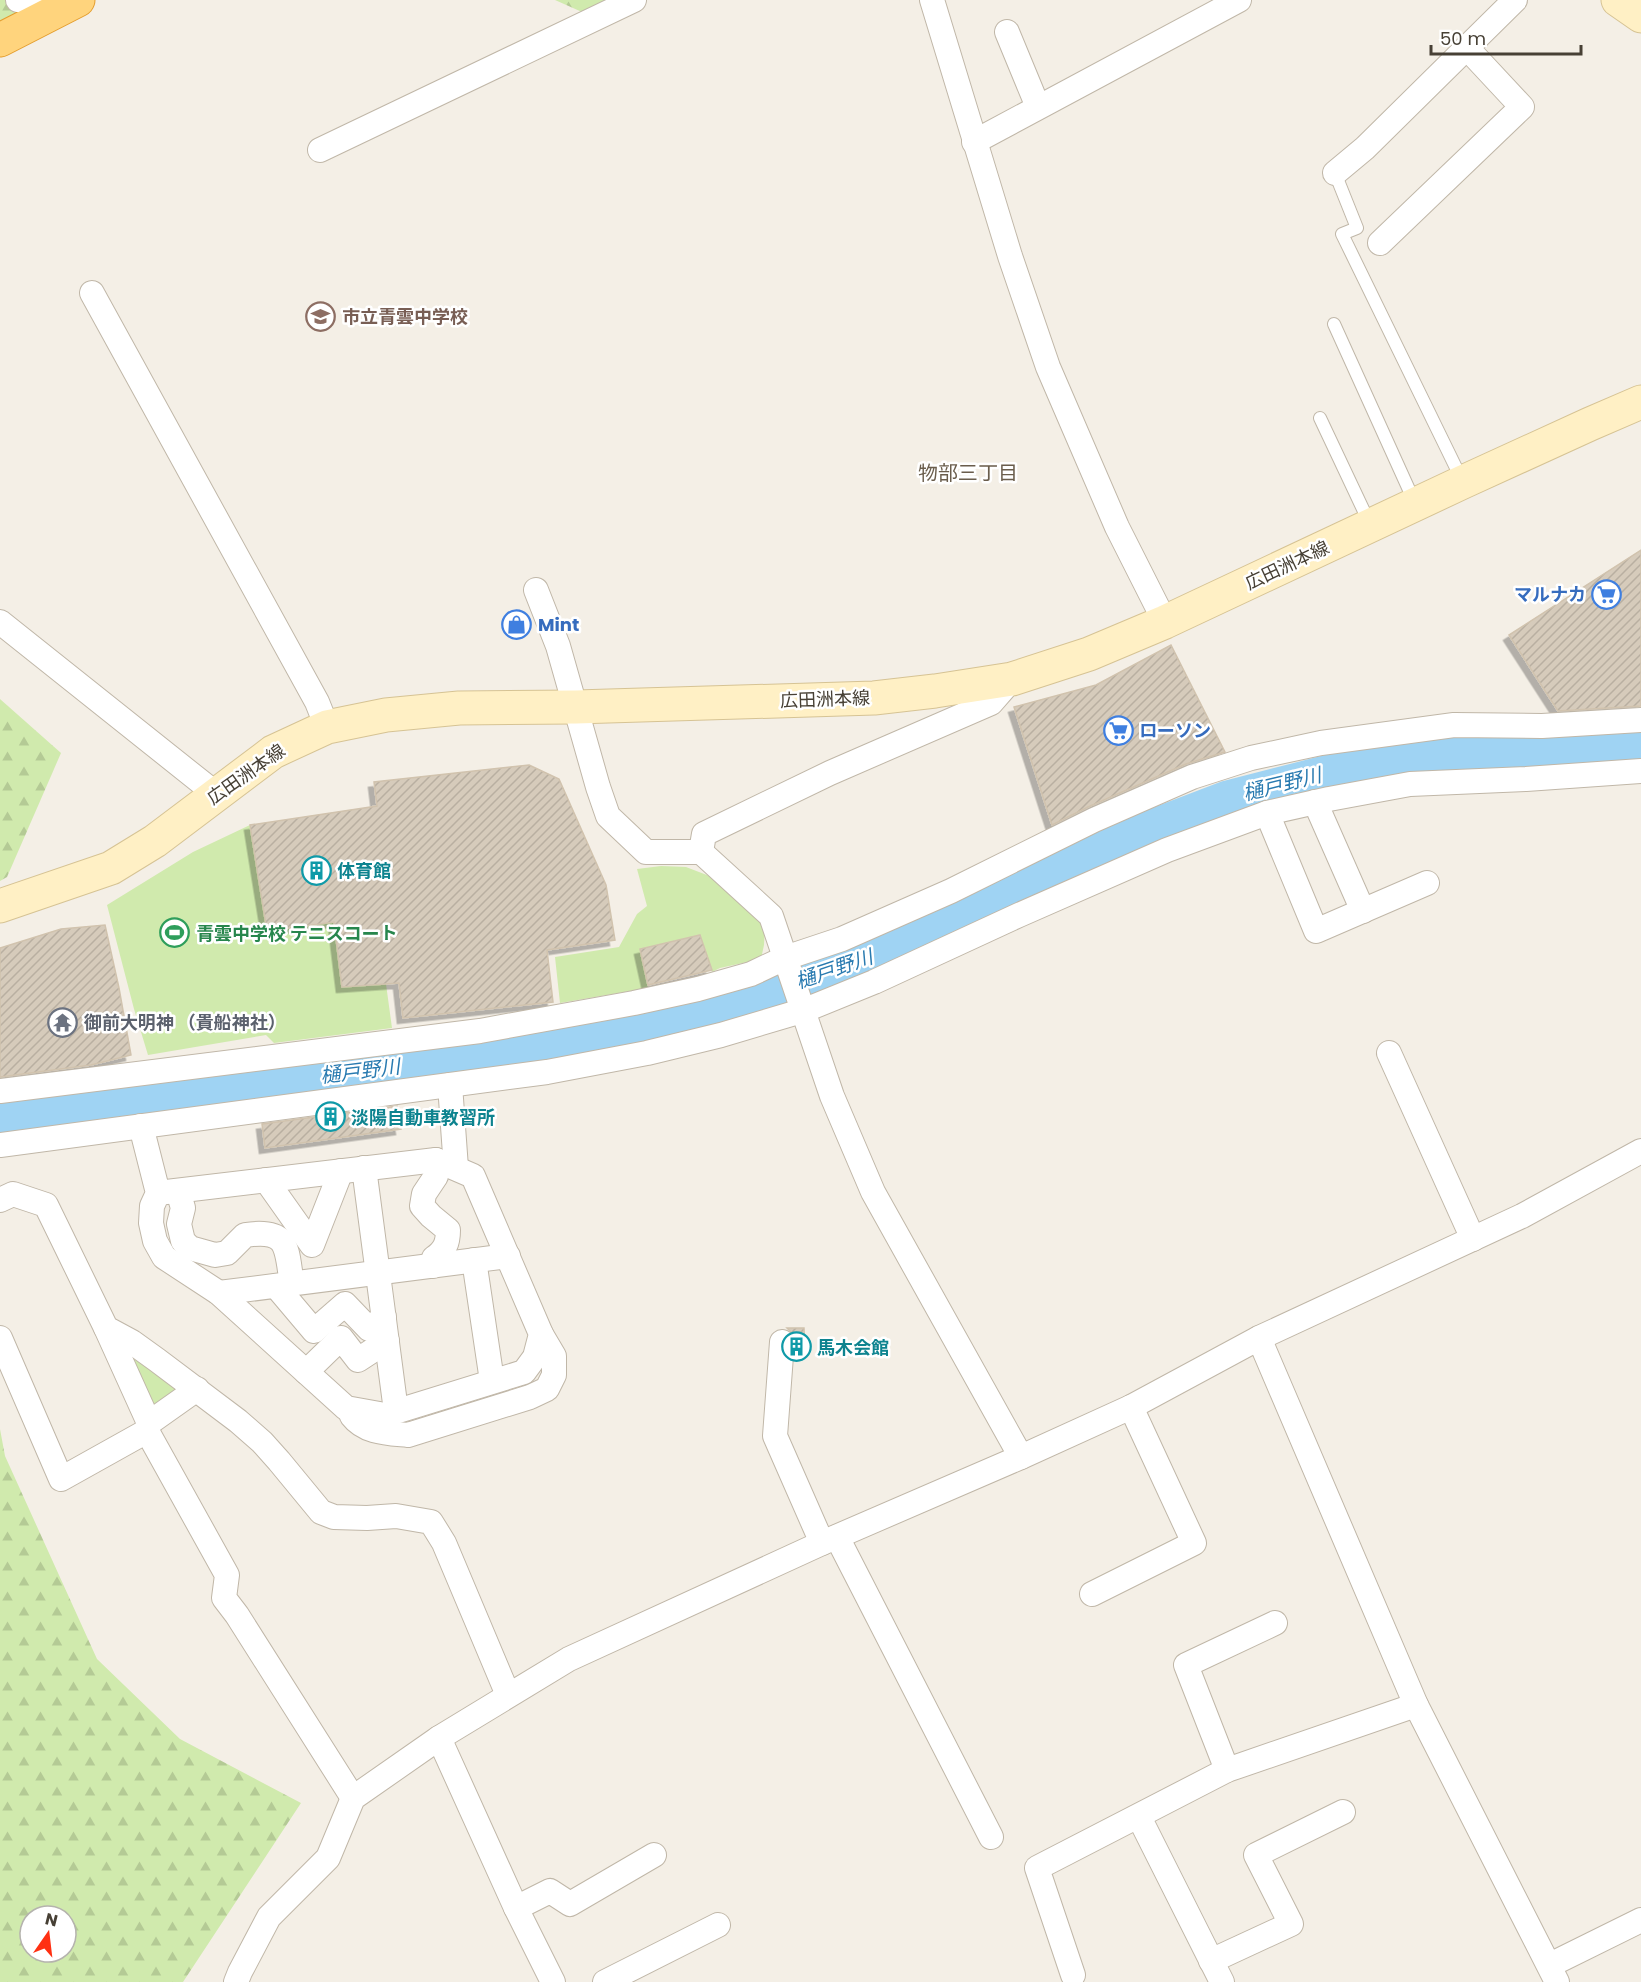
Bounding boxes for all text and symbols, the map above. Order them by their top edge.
scale bar [1431,18,1581,56]
text: 50 m [1440,26,1486,51]
school or university icon: 市立青雲中学校 [305,300,337,332]
place label: 市立青雲中学校 [342,304,468,329]
district label: 物部三丁目 [918,459,1018,487]
street label: 広田洲本線 [1241,535,1333,595]
supermarket icon: マルナカ [1591,578,1623,610]
place label: マルナカ [1514,582,1586,607]
shop icon: Mint [501,608,533,640]
place label: Mint [538,612,579,637]
street label: 広田洲本線 [780,685,870,713]
supermarket icon: ローソン [1102,714,1134,746]
place label: ローソン [1139,718,1211,743]
street label: 広田洲本線 [202,738,290,810]
water label: 樋戸野川 [1240,760,1326,807]
building icon: 体育館 [300,854,332,886]
place label: 体育館 [337,858,391,883]
sports icon: 青雲中学校 テニスコート [159,917,191,949]
place label: 青雲中学校 テニスコート [196,921,398,946]
water label: 樋戸野川 [792,942,878,995]
temple icon: 御前大明神 （貴船神社） [47,1006,79,1038]
place label: 御前大明神 （貴船神社） [83,1010,286,1035]
water label: 樋戸野川 [319,1052,403,1090]
building icon: 淡陽自動車教習所 [314,1101,346,1133]
place label: 淡陽自動車教習所 [351,1105,495,1130]
building icon: 馬木会館 [780,1331,812,1363]
place label: 馬木会館 [817,1335,889,1360]
north arrow [18,1904,78,1964]
text: N [43,1907,60,1933]

